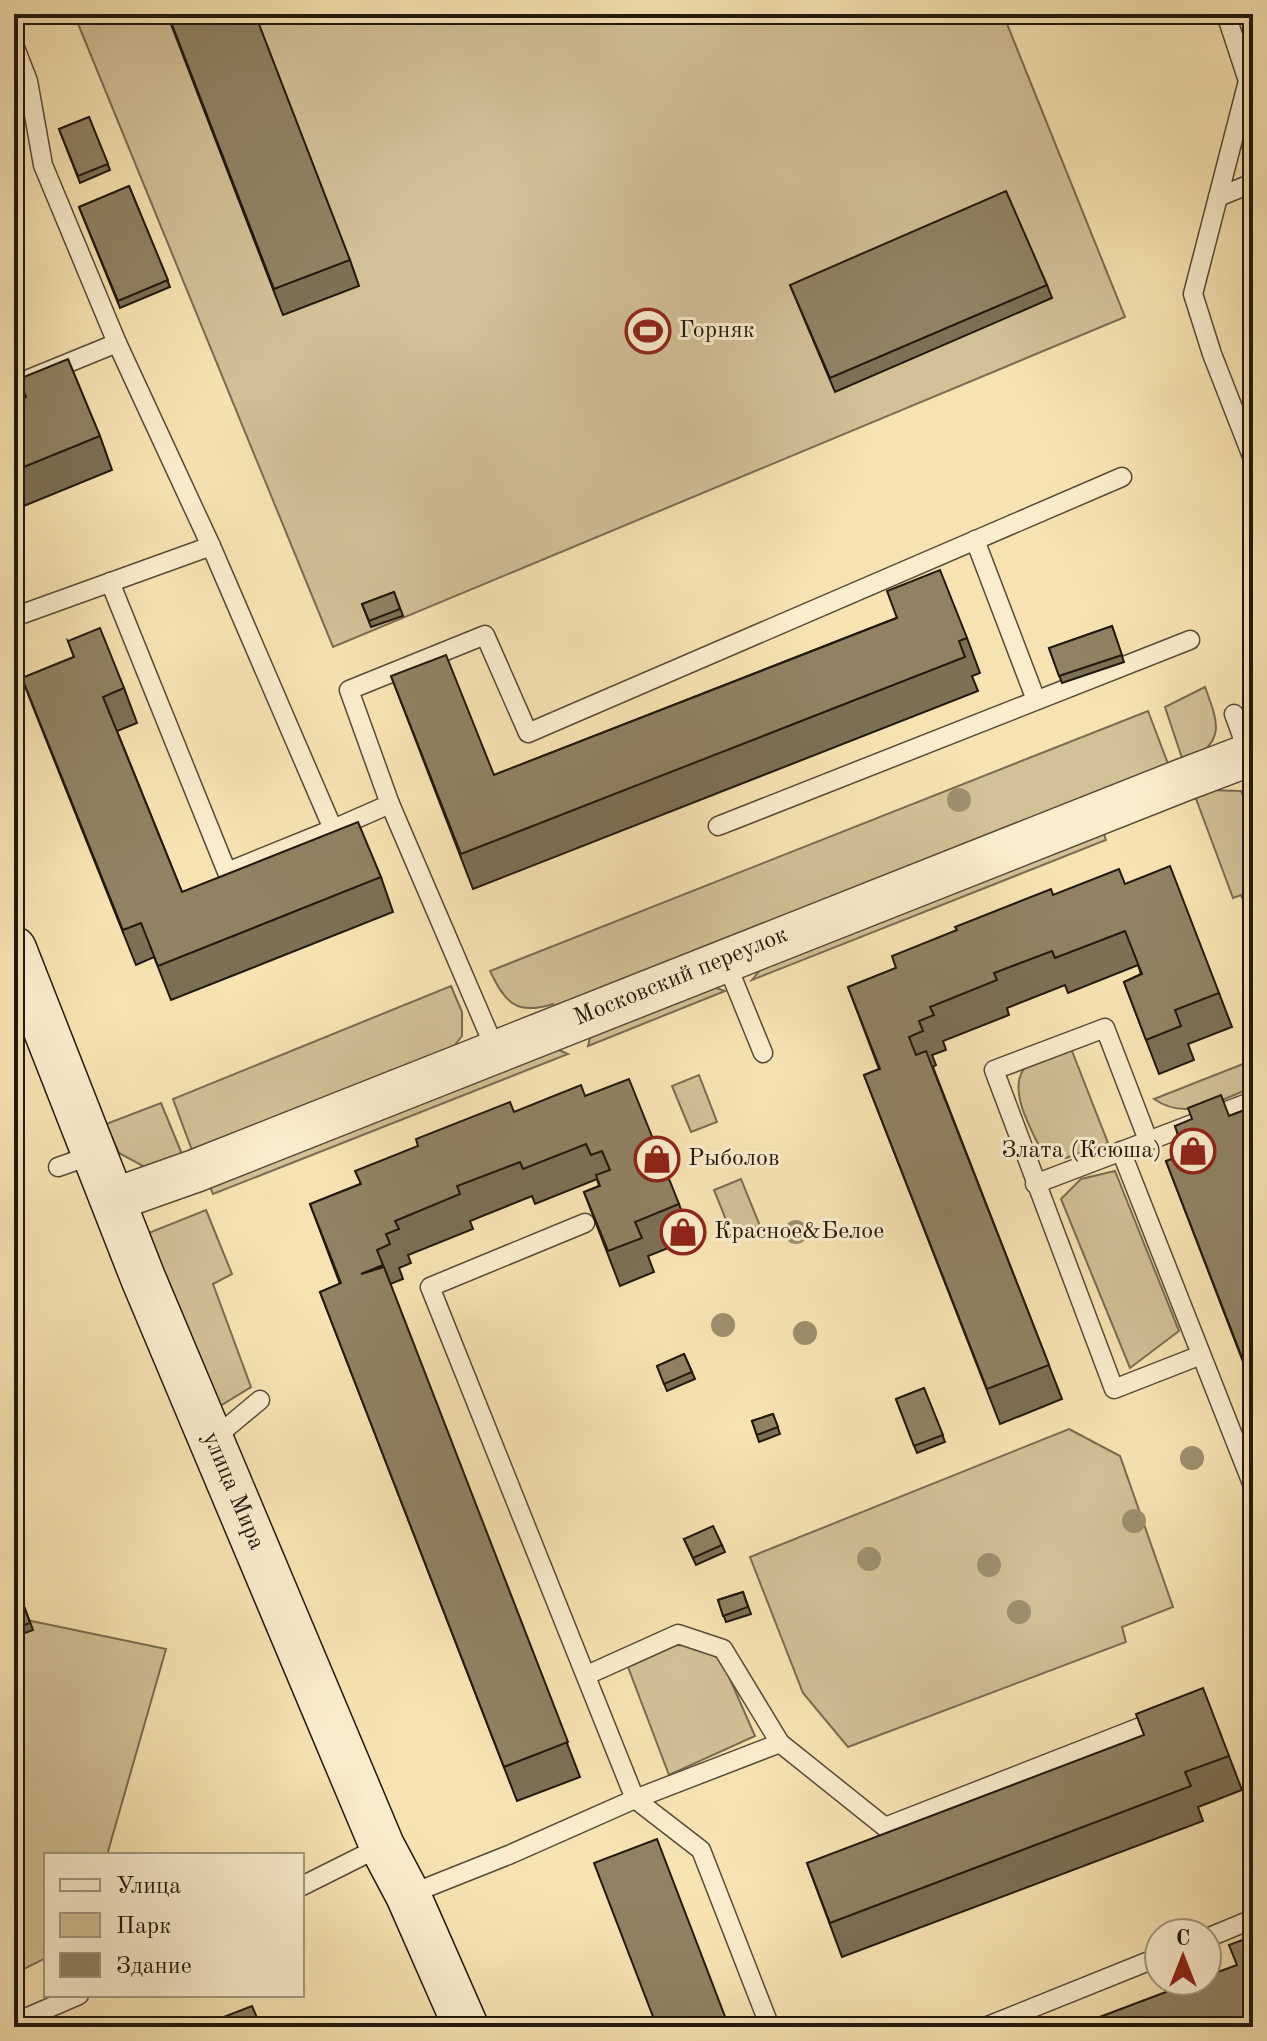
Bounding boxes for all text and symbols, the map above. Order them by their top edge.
sports icon: Горняк [624,307,672,355]
place label: Горняк [679,319,755,343]
street label: Московский переулок [571,923,791,1031]
shop icon: Злата (Ксюша) [1169,1127,1217,1175]
shop icon: Рыболов [633,1135,681,1183]
place label: Злата (Ксюша) [1001,1139,1162,1163]
place label: Рыболов [688,1147,780,1171]
shop icon: Красное&Белое [659,1208,707,1256]
place label: Красное&Белое [714,1220,884,1244]
street label: улица Мира [197,1429,269,1554]
legend [44,1853,304,1997]
text: Улица [116,1875,181,1899]
text: Парк [116,1915,171,1939]
north arrow [1143,1917,1223,1997]
text: С [1176,1928,1190,1950]
text: Здание [116,1955,192,1979]

